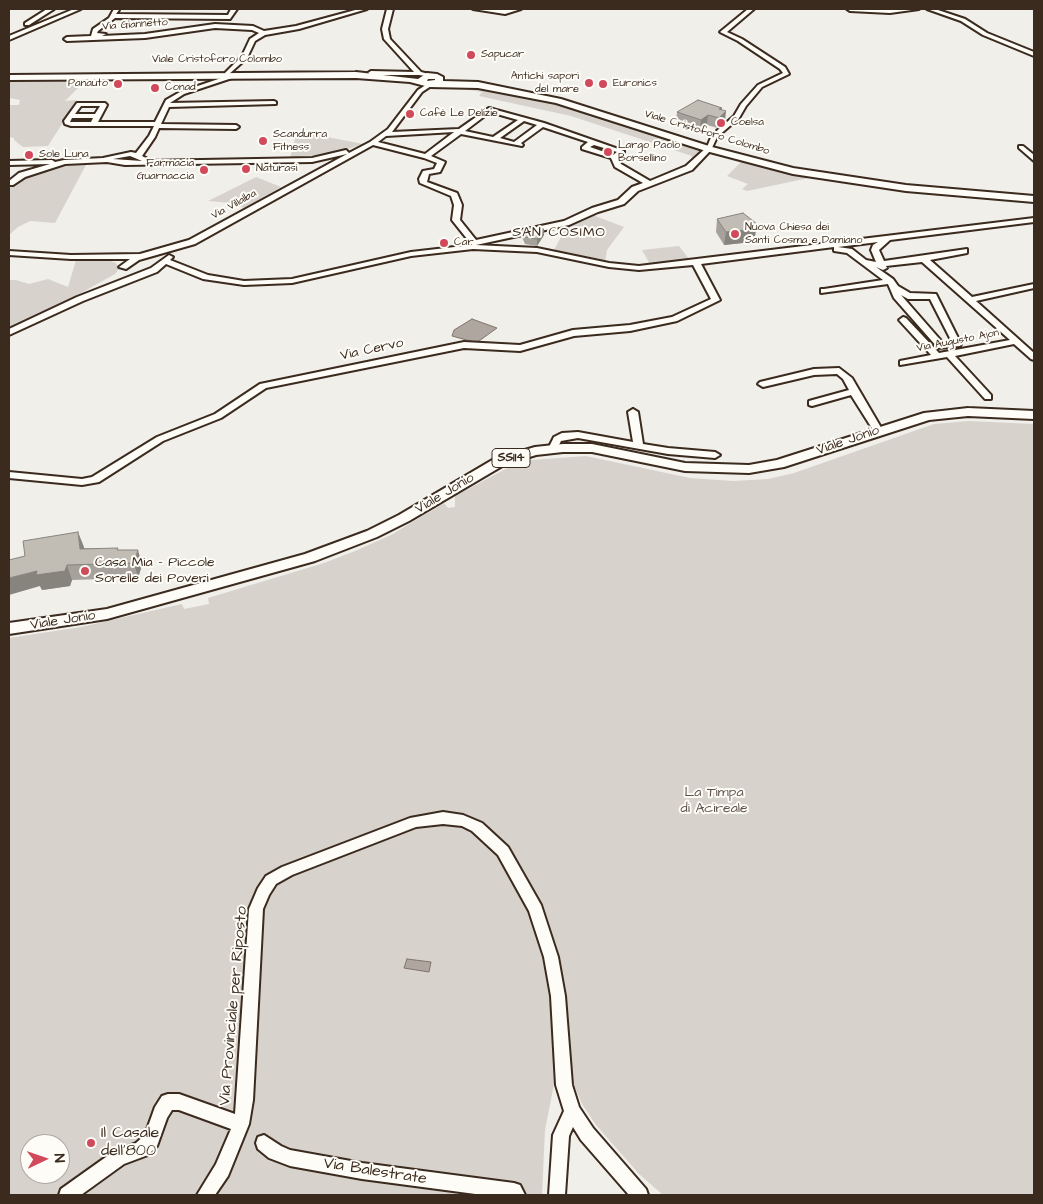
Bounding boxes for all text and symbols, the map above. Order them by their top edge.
street label: Via Giannetto [102,16,168,34]
place label: Sapucar [481,48,524,62]
marker: Sapucar [465,49,477,61]
street label: Viale Cristoforo Colombo [152,53,282,67]
place label: Antichi sapori del mare [511,70,579,96]
place label: Panauto [68,77,108,91]
marker: Antichi sapori del mare [583,77,595,89]
place label: Euronics [613,77,657,91]
marker: Panauto [112,78,124,90]
marker: Euronics [597,78,609,90]
place label: Conad [165,81,196,95]
marker: Conad [149,82,161,94]
place label: Cafè Le Delizie [420,107,498,121]
marker: Cafè Le Delizie [404,108,416,120]
street label: Viale Cristoforo Colombo [643,108,771,158]
place label: Coelsa [731,116,764,130]
marker: Coelsa [715,117,727,129]
place label: Scandurra Fitness [273,128,327,154]
marker: Scandurra Fitness [257,135,269,147]
place label: Largo Paolo Borsellino [618,139,680,165]
marker: Largo Paolo Borsellino [602,146,614,158]
place label: Sole Luna [39,148,89,162]
marker: Sole Luna [23,149,35,161]
place label: Farmacia Guarnaccia [137,157,194,183]
place label: Naturasì [256,162,297,176]
marker: Naturasì [240,163,252,175]
marker: Farmacia Guarnaccia [198,164,210,176]
street label: Via Villalba [209,187,259,223]
place label: Nuova Chiesa dei Santi Cosma e Damiano [745,221,862,247]
district label: SAN COSIMO [511,225,607,241]
marker: Nuova Chiesa dei Santi Cosma e Damiano [729,228,741,240]
place label: Car [454,236,473,250]
marker: Car [438,237,450,249]
street label: Via Augusto Ajon [916,327,1000,355]
street label: Via Cervo [339,335,405,365]
street label: Viale Jonio [814,422,882,460]
road number: SS114 [492,448,530,468]
street label: Viale Jonio [413,470,477,518]
place label: Casa Mia - Piccole Sorelle dei Poveri [95,555,215,588]
marker: Casa Mia - Piccole Sorelle dei Poveri [79,565,91,577]
street label: Viale Jonio [29,608,97,634]
park label: La Timpa di Acireale [680,785,748,818]
street label: Via Provinciale per Riposto [216,906,252,1106]
place label: Il Casale dell'800 [101,1124,159,1162]
north arrow [20,1134,70,1184]
marker: Il Casale dell'800 [85,1137,97,1149]
text: N [49,1153,69,1163]
street label: Via Balestrate [322,1154,428,1190]

